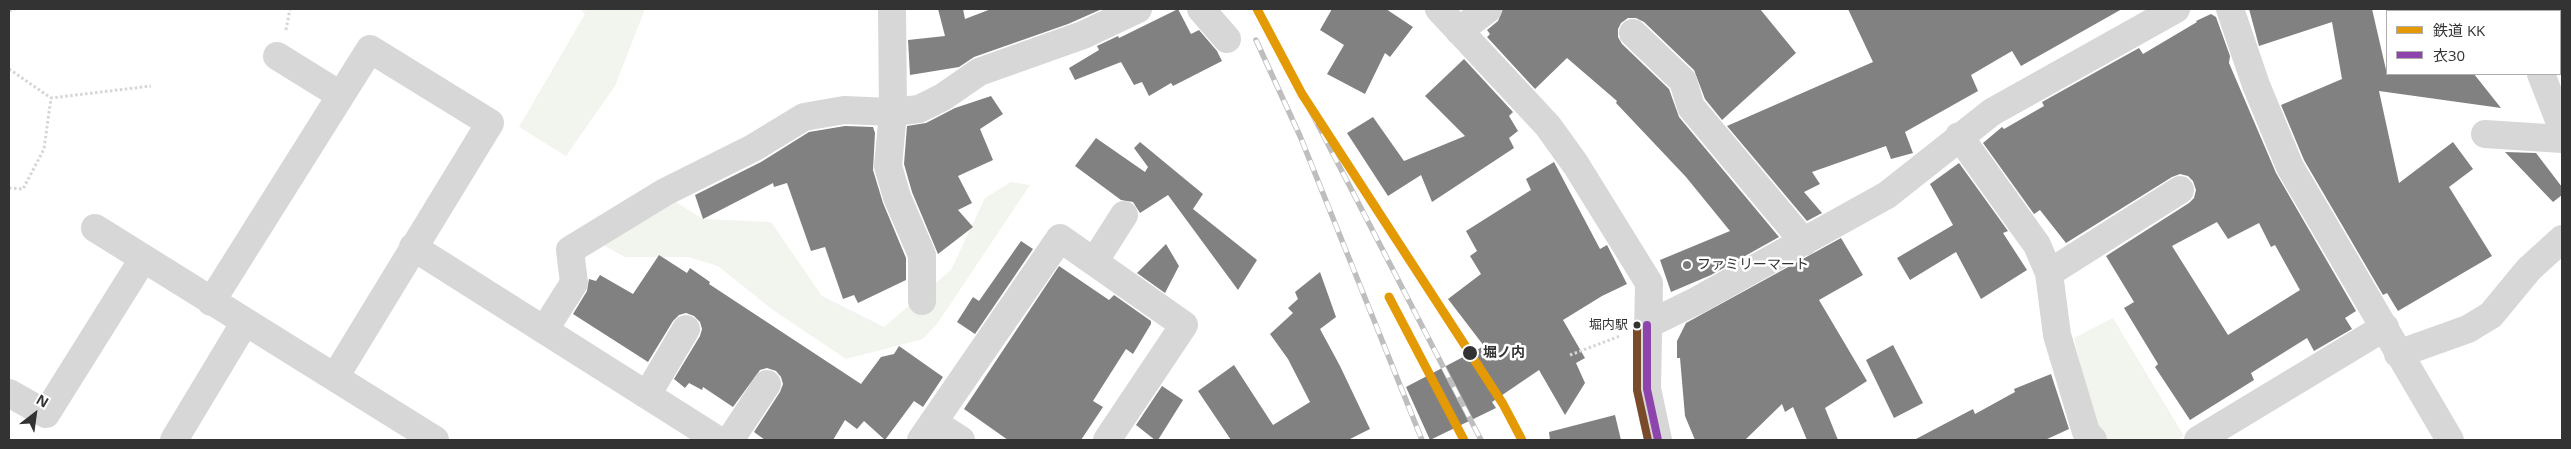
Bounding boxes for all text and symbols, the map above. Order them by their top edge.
legend [2386,10,2561,75]
text: 鉄道 KK [2433,20,2485,40]
text: 衣30 [2433,45,2465,65]
place label: ファミリーマート [1697,257,1809,273]
marker: ファミリーマート [1681,259,1693,271]
place label: 堀内駅 [1589,317,1628,333]
marker: 堀内駅 [1632,320,1642,330]
marker: 堀ノ内 [1461,344,1479,362]
place label: 堀ノ内 [1483,345,1525,361]
north arrow [10,389,60,439]
text: N [33,389,52,412]

